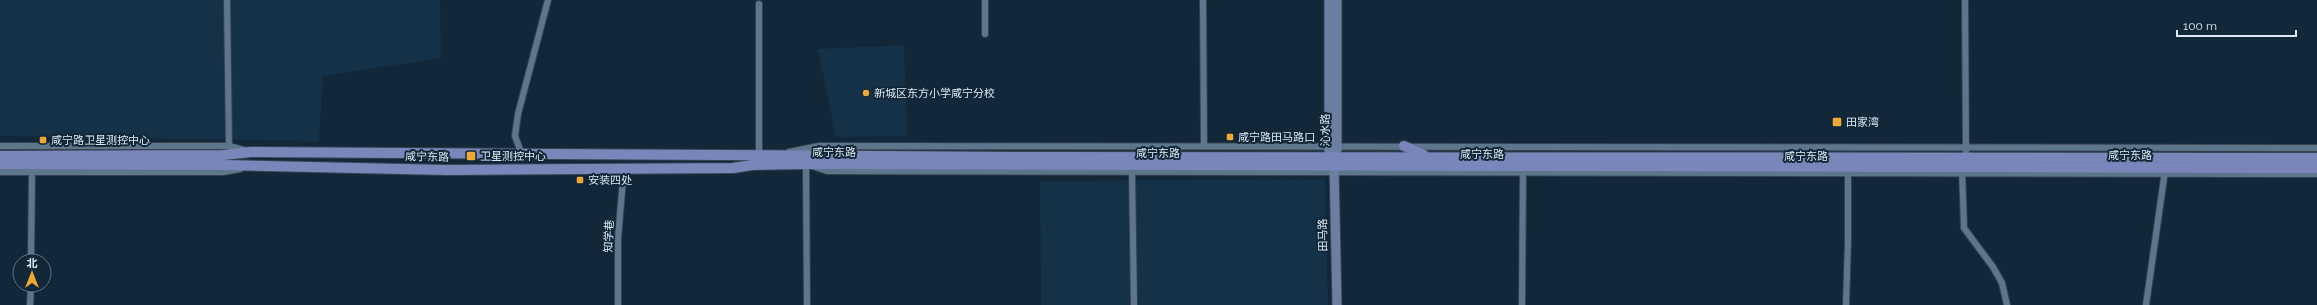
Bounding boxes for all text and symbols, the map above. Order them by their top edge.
scale bar [2177,12,2296,38]
text: 100 m [2183,19,2217,33]
place label: 新城区东方小学咸宁分校 [874,87,995,100]
marker: 新城区东方小学咸宁分校 [861,88,871,98]
street label: 沁水路 [1319,114,1332,147]
marker: 田家湾 [1831,116,1843,128]
place label: 田家湾 [1846,116,1879,129]
place label: 咸宁路田马路口 [1238,131,1315,144]
marker: 咸宁路田马路口 [1225,132,1235,142]
place label: 咸宁路卫星测控中心 [51,134,150,147]
marker: 咸宁路卫星测控中心 [38,135,48,145]
street label: 咸宁东路 [812,146,856,159]
street label: 咸宁东路 [1136,147,1180,160]
street label: 咸宁东路 [1460,148,1504,161]
street label: 咸宁东路 [2108,149,2152,162]
street label: 咸宁东路 [405,150,449,164]
marker: 卫星测控中心 [465,150,477,162]
place label: 卫星测控中心 [480,150,546,163]
street label: 咸宁东路 [1784,150,1828,163]
place label: 安装四处 [588,174,632,187]
marker: 安装四处 [575,175,585,185]
street label: 田马路 [1316,218,1330,252]
street label: 知学巷 [602,219,616,253]
north arrow [12,253,52,293]
text: 北 [27,257,38,270]

